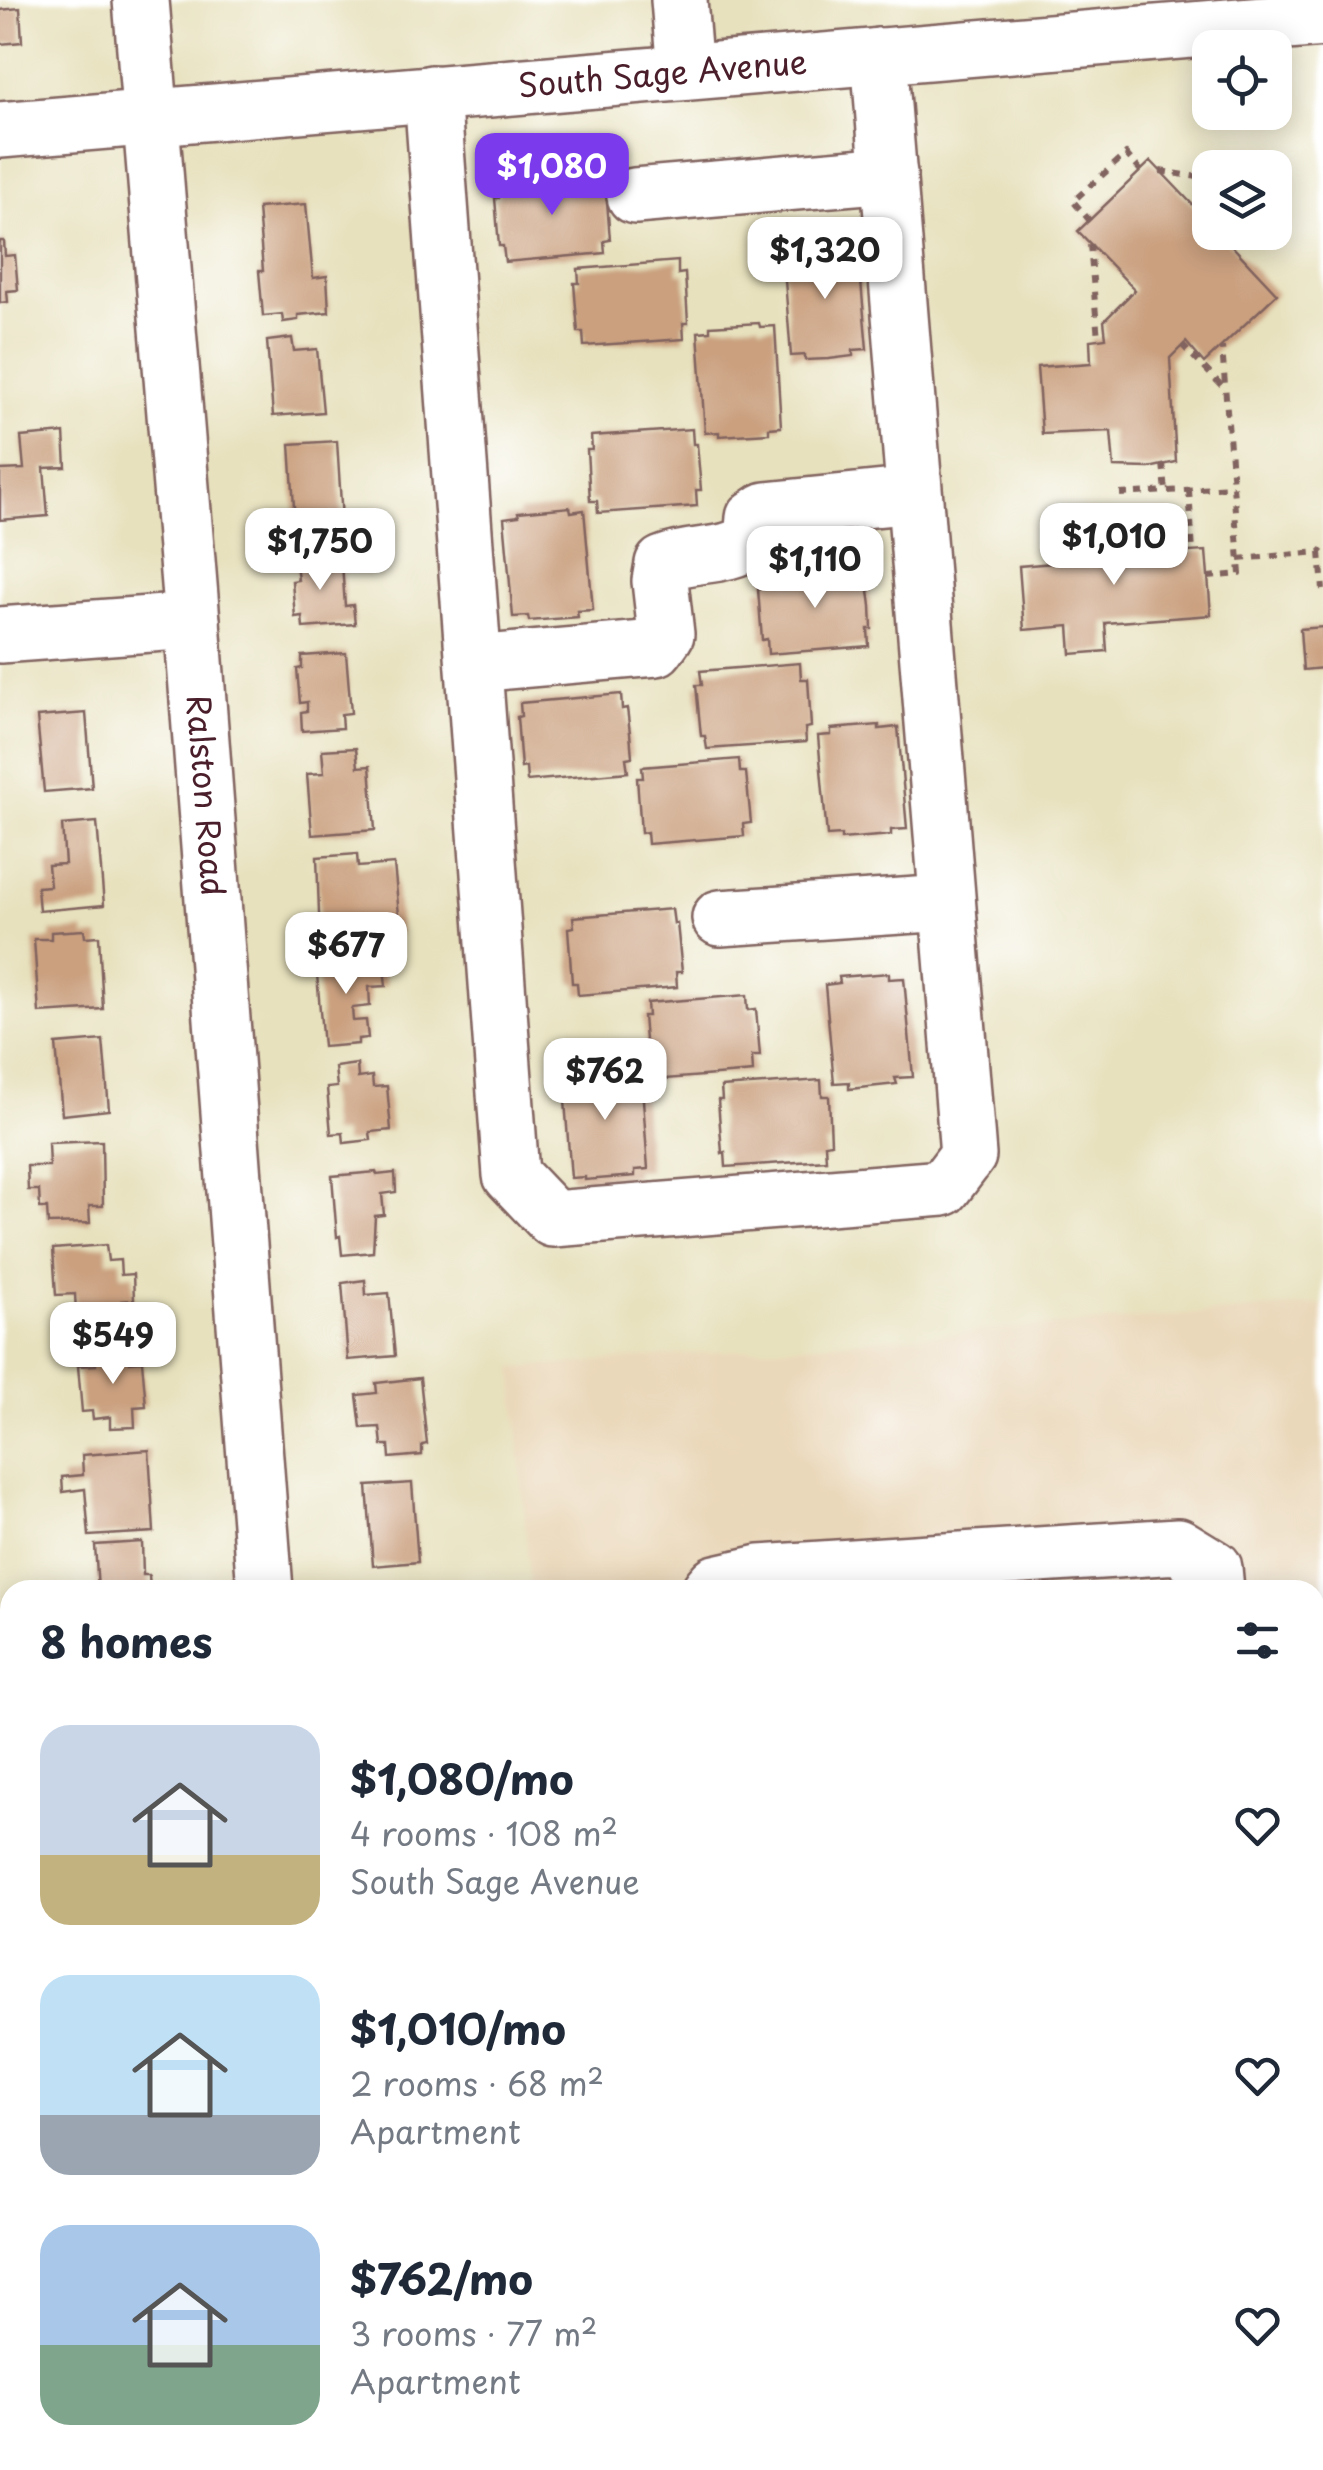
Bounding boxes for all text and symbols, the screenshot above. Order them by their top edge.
map controls [1192,30,1292,250]
button: locate [1192,30,1292,130]
street label: South Sage Avenue [516,36,809,108]
pin: $1,080 [471,133,633,218]
text: $1,080 [497,141,607,189]
button: layers [1192,150,1292,250]
pin: $1,320 [744,217,906,302]
text: $1,320 [770,225,880,273]
pin: $1,010 [1033,503,1195,588]
pin: $1,750 [239,508,401,593]
text: $1,010 [1062,511,1166,559]
text: $1,750 [267,516,373,564]
pin: $1,110 [734,526,896,611]
text: $1,110 [769,534,862,582]
street label: Ralston Road [176,693,239,898]
pin: $677 [287,912,405,997]
text: $677 [307,920,385,968]
pin: $762 [546,1038,664,1123]
text: $762 [566,1046,644,1094]
pin: $549 [54,1302,172,1387]
text: $549 [72,1310,154,1358]
text: 8 homes [40,1609,213,1672]
icon: filters [1230,1613,1285,1668]
text: $1,080/mo [350,1746,574,1809]
icon: home [120,1765,240,1885]
icon: heart [1230,1798,1285,1853]
text: 4 rooms · 108 m² [350,1809,618,1857]
text: South Sage Avenue [350,1857,640,1905]
text: $1,010/mo [350,1996,566,2059]
icon: home [120,2015,240,2135]
icon: heart [1230,2048,1285,2103]
text: 2 rooms · 68 m² [350,2059,604,2107]
text: Apartment [350,2107,521,2155]
text: $762/mo [350,2246,533,2309]
icon: home [120,2265,240,2385]
icon: heart [1230,2298,1285,2353]
text: 3 rooms · 77 m² [350,2309,598,2357]
text: Apartment [350,2357,521,2405]

